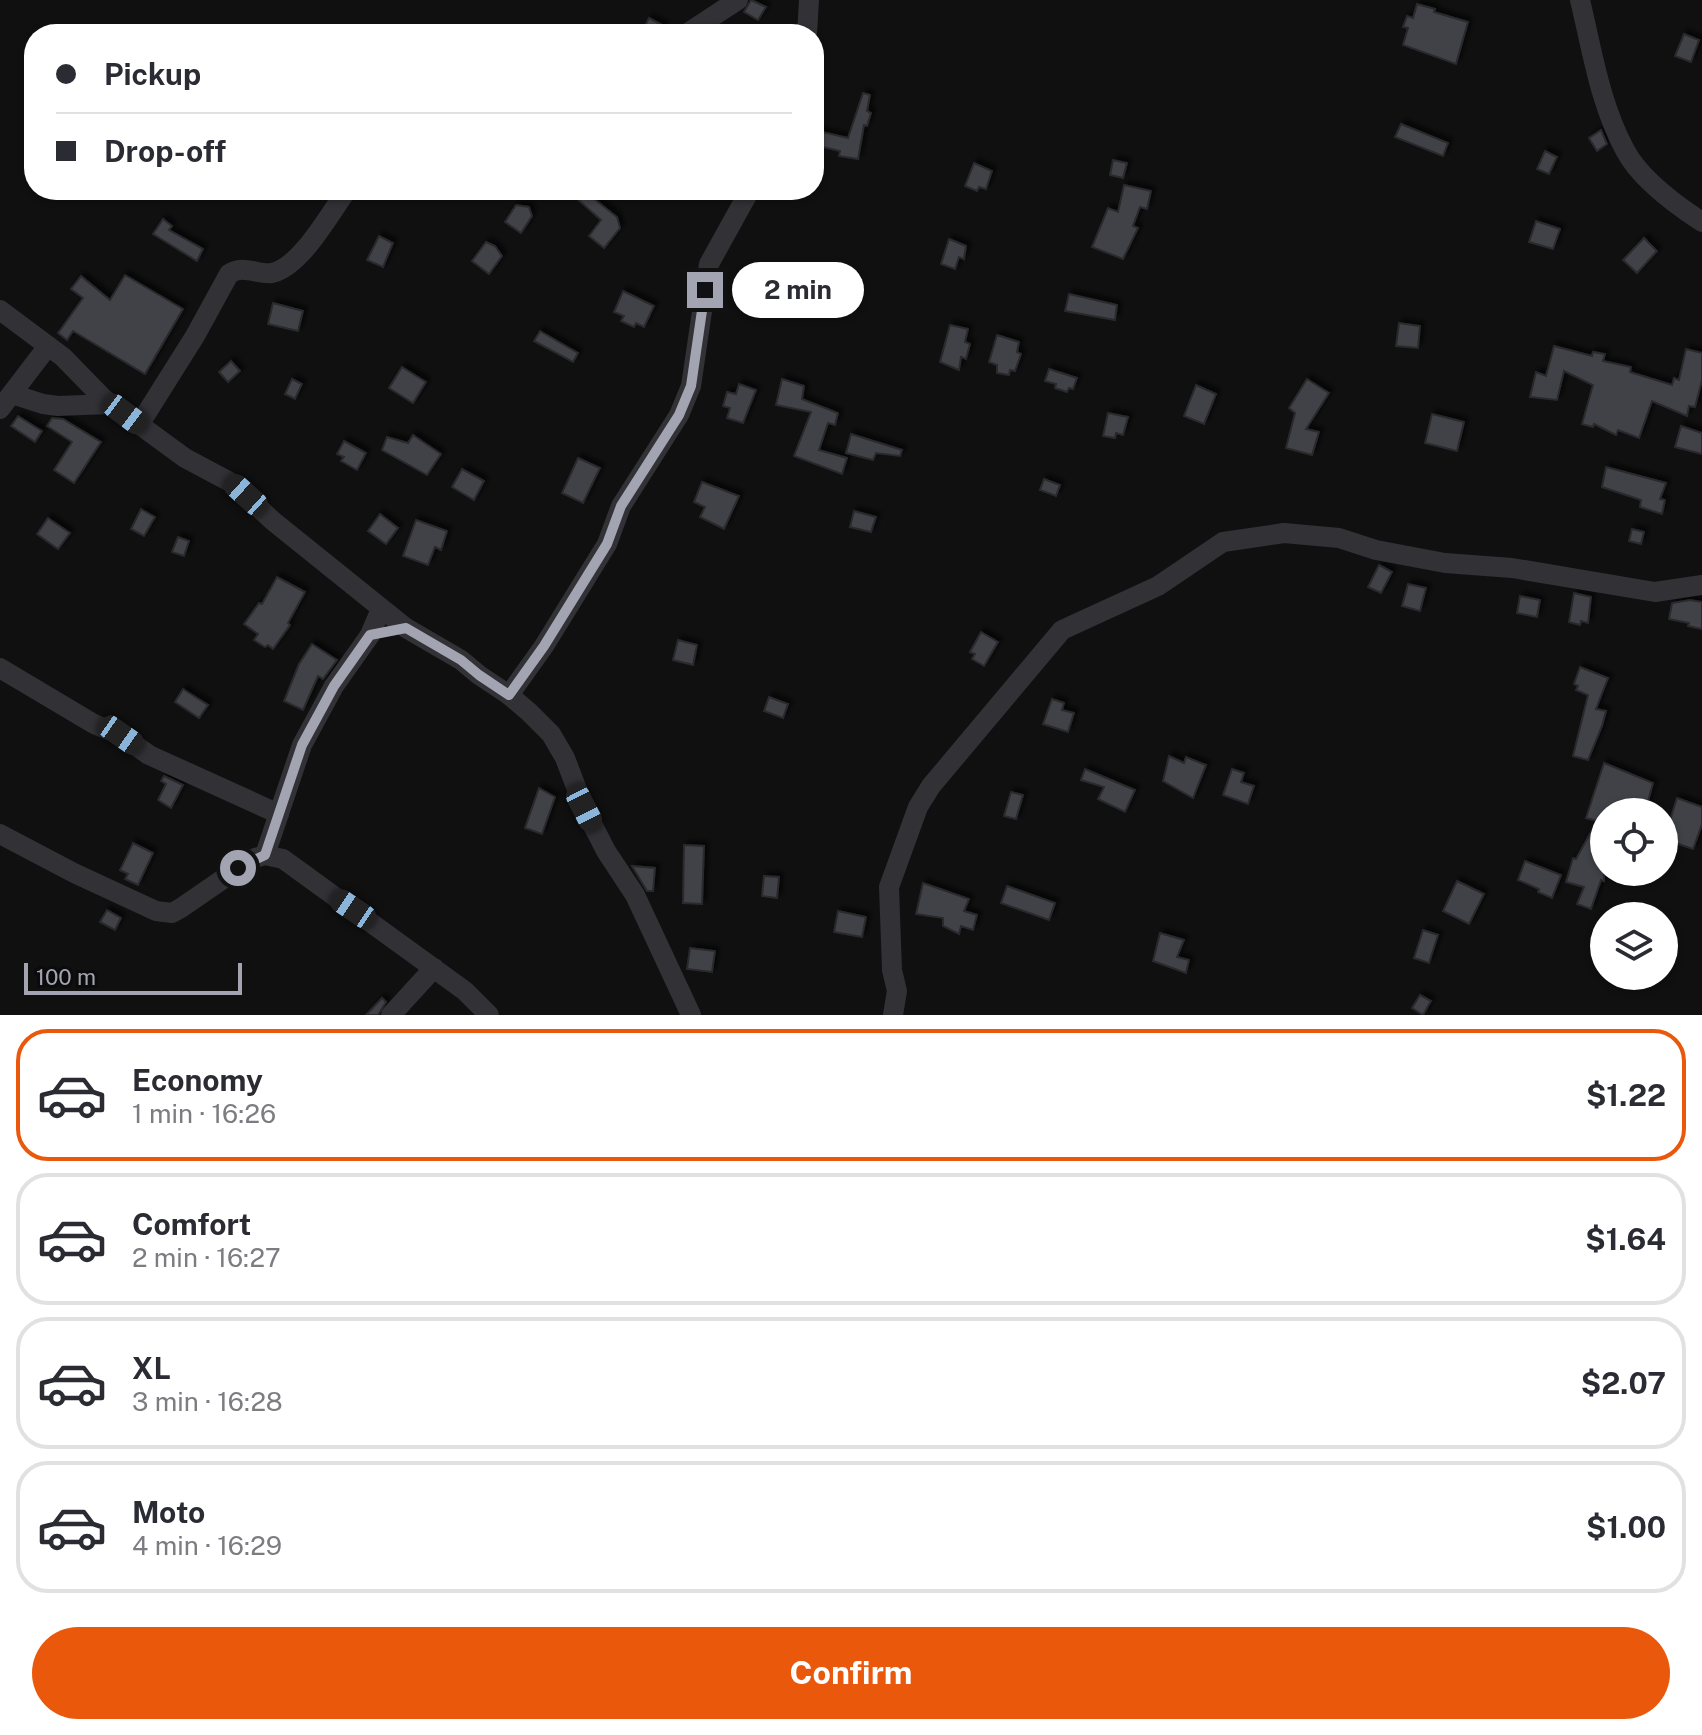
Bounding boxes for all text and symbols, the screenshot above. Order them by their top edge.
text: Pickup [104,56,201,92]
text: Drop-off [104,133,226,169]
callout: 2 min [733,262,865,318]
route end [687,272,723,308]
text: 2 min [764,274,832,305]
car [99,390,151,438]
car [220,470,272,520]
car [94,711,148,759]
car [562,781,606,835]
map controls [1590,798,1678,990]
button: locate [1590,798,1678,886]
route start [220,850,256,886]
car [326,886,380,932]
button: layers [1590,902,1678,990]
scale bar [24,959,242,995]
text: 100 m [36,964,96,990]
icon: car [36,1059,108,1131]
text: Economy [132,1062,263,1098]
text: $1.22 [1586,1077,1666,1113]
text: 1 min · 16:26 [132,1098,276,1129]
icon: car [36,1203,108,1275]
text: Comfort [132,1206,251,1242]
text: $1.64 [1585,1221,1666,1257]
text: 2 min · 16:27 [132,1242,281,1273]
icon: car [36,1347,108,1419]
text: XL [132,1350,171,1386]
text: $2.07 [1581,1365,1666,1401]
text: 3 min · 16:28 [132,1386,283,1417]
icon: car [36,1491,108,1563]
text: Moto [132,1494,205,1530]
text: $1.00 [1586,1509,1666,1545]
text: 4 min · 16:29 [132,1530,282,1561]
button: Confirm [32,1627,1670,1719]

